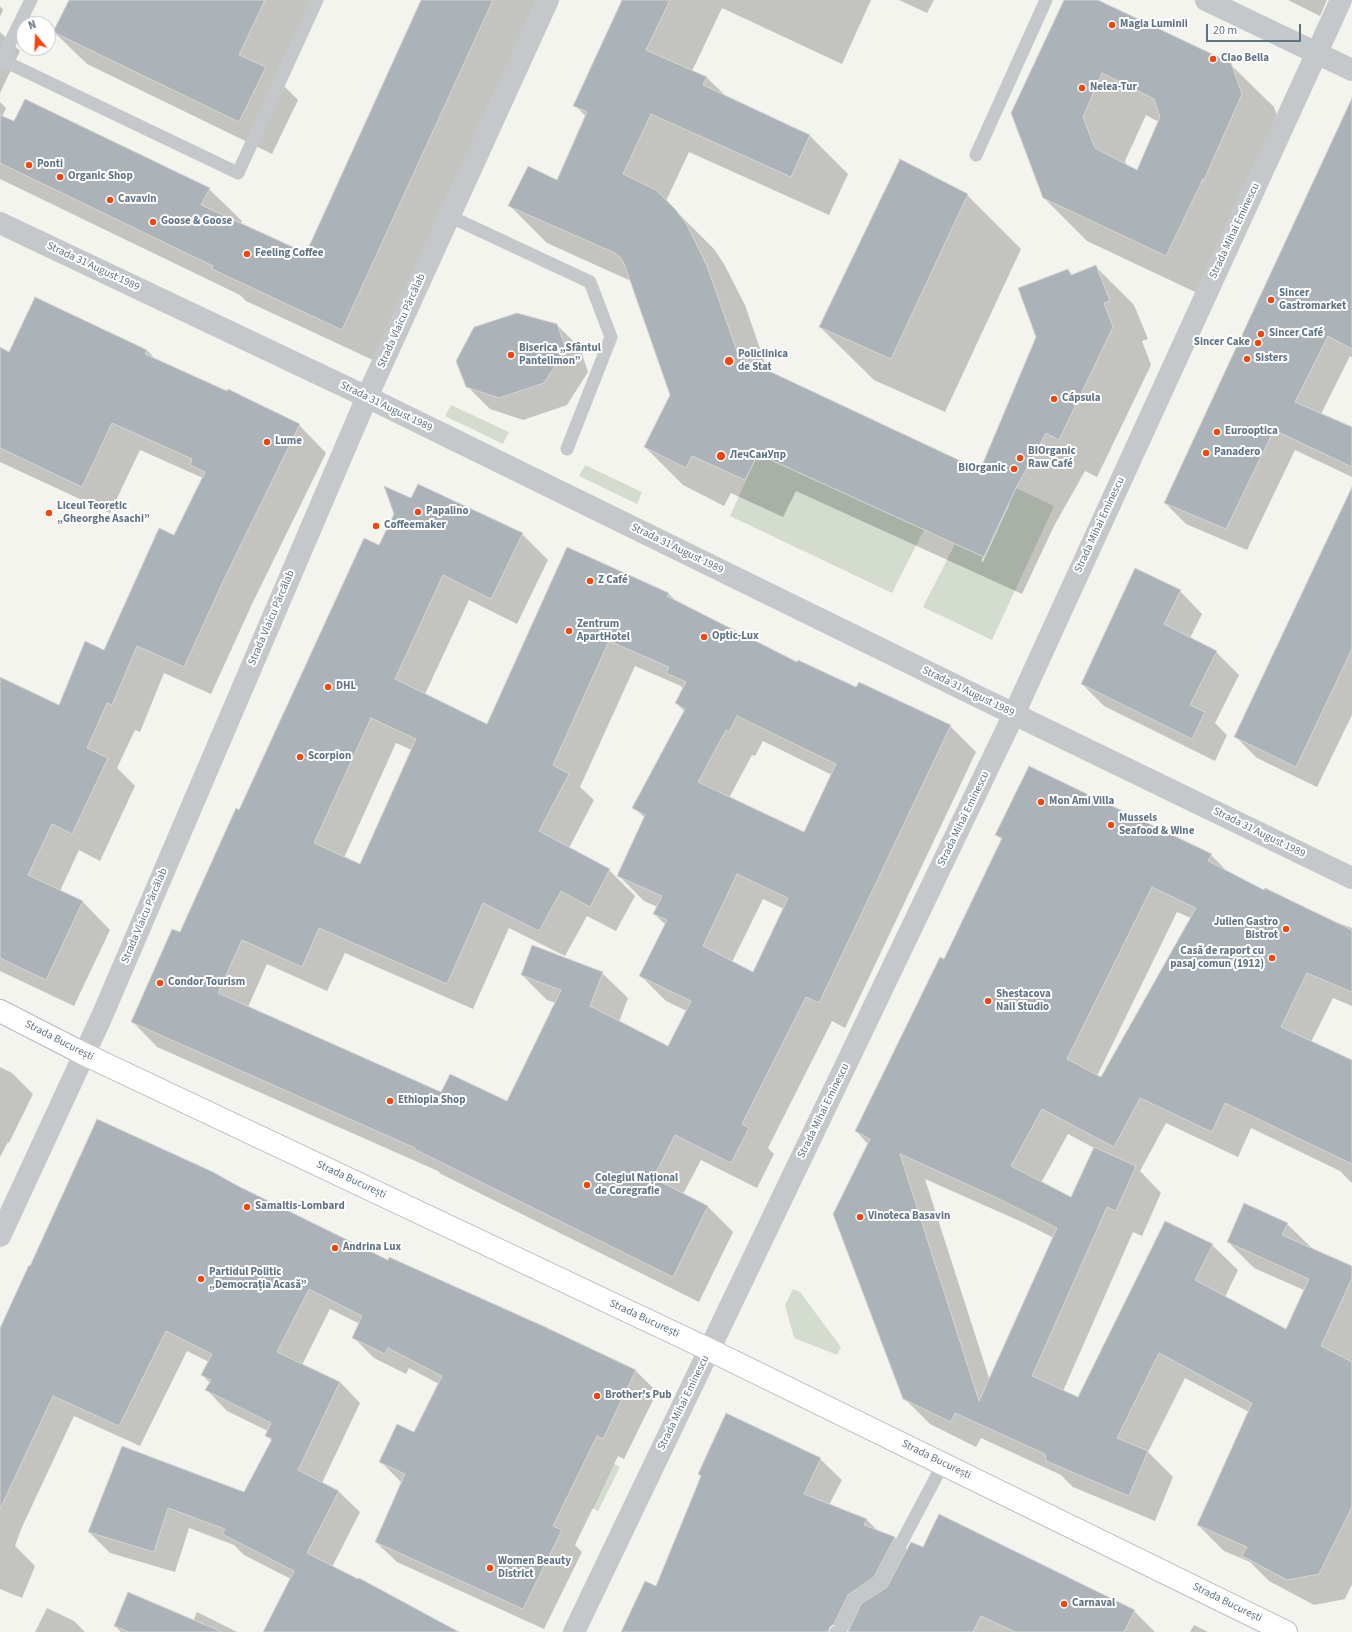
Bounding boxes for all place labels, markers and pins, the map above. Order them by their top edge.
place label: Magia Luminii [1120,18,1188,32]
marker: Magia Luminii [1107,20,1117,30]
place label: Ciao Bella [1221,52,1269,66]
marker: Ciao Bella [1208,54,1218,64]
place label: Nelea-Tur [1090,81,1137,95]
marker: Nelea-Tur [1077,83,1087,93]
place label: Ponti [37,158,63,172]
marker: Ponti [24,160,34,170]
place label: Organic Shop [68,170,133,184]
marker: Organic Shop [55,172,65,182]
place label: Cavavin [118,193,157,207]
marker: Cavavin [105,195,115,205]
place label: Goose & Goose [161,215,232,229]
marker: Goose & Goose [148,217,158,227]
place label: Feeling Coffee [255,247,323,261]
marker: Feeling Coffee [242,249,252,259]
place label: Sincer Gastromarket [1279,287,1346,313]
marker: Sincer Gastromarket [1266,295,1276,305]
place label: Sincer Café [1269,327,1323,341]
marker: Sincer Café [1256,329,1266,339]
place label: Sincer Cake [1194,336,1250,350]
marker: Sincer Cake [1253,338,1263,348]
place label: Biserica „Sfântul Pantelimon” [519,342,601,368]
place label: Policlinica de Stat [738,348,788,374]
marker: Biserica „Sfântul Pantelimon” [506,350,516,360]
place label: Sisters [1255,352,1288,366]
marker: Sisters [1242,354,1252,364]
marker: Policlinica de Stat [723,355,735,367]
place label: Cápsula [1062,392,1101,406]
marker: Cápsula [1049,394,1059,404]
place label: Eurooptica [1225,425,1278,439]
marker: Eurooptica [1212,427,1222,437]
place label: Lume [275,435,302,449]
marker: Lume [262,437,272,447]
place label: BIOrganic Raw Café [1028,445,1076,471]
place label: Panadero [1214,446,1260,460]
marker: Panadero [1201,448,1211,458]
place label: ЛечСанУпр [730,449,786,463]
marker: ЛечСанУпр [715,450,727,462]
marker: BIOrganic Raw Café [1015,453,1025,463]
place label: BIOrganic [958,462,1006,476]
marker: BIOrganic [1009,464,1019,474]
place label: Liceul Teoretic „Gheorghe Asachi” [57,500,150,526]
place label: Papalino [426,505,469,519]
marker: Papalino [413,507,423,517]
marker: Liceul Teoretic „Gheorghe Asachi” [44,508,54,518]
place label: Coffeemaker [384,519,446,533]
marker: Coffeemaker [371,521,381,531]
place label: Z Café [598,574,628,588]
marker: Z Café [585,576,595,586]
place label: Zentrum ApartHotel [577,618,630,644]
marker: Zentrum ApartHotel [564,626,574,636]
place label: Optic-Lux [712,630,759,644]
marker: Optic-Lux [699,632,709,642]
place label: DHL [336,680,356,694]
marker: DHL [323,682,333,692]
place label: Scorpion [308,750,351,764]
marker: Scorpion [295,752,305,762]
place label: Mon Ami Villa [1049,795,1114,809]
marker: Mon Ami Villa [1036,797,1046,807]
place label: Mussels Seafood & Wine [1119,812,1194,838]
marker: Mussels Seafood & Wine [1106,820,1116,830]
place label: Julien Gastro Bistrot [1214,916,1278,942]
marker: Julien Gastro Bistrot [1281,924,1291,934]
place label: Casă de raport cu pasaj comun (1912) [1170,945,1264,971]
marker: Casă de raport cu pasaj comun (1912) [1267,953,1277,963]
place label: Condor Tourism [168,976,245,990]
marker: Condor Tourism [155,978,165,988]
place label: Shestacova Nail Studio [996,988,1051,1014]
marker: Shestacova Nail Studio [983,996,993,1006]
place label: Ethiopia Shop [398,1094,465,1108]
marker: Ethiopia Shop [385,1096,395,1106]
place label: Colegiul Național de Coregrafie [595,1172,678,1198]
marker: Colegiul Național de Coregrafie [582,1180,592,1190]
place label: Samaltis-Lombard [255,1200,345,1214]
marker: Samaltis-Lombard [242,1202,252,1212]
place label: Vinoteca Basavin [868,1210,950,1224]
marker: Vinoteca Basavin [855,1212,865,1222]
place label: Andrina Lux [343,1241,401,1255]
marker: Andrina Lux [330,1243,340,1253]
place label: Partidul Politic „Democrația Acasă” [209,1266,307,1292]
marker: Partidul Politic „Democrația Acasă” [196,1274,206,1284]
place label: Brother's Pub [605,1389,672,1403]
marker: Brother's Pub [592,1391,602,1401]
place label: Women Beauty District [498,1555,571,1581]
marker: Women Beauty District [485,1563,495,1573]
place label: Carnaval [1072,1597,1115,1611]
marker: Carnaval [1059,1599,1069,1609]

